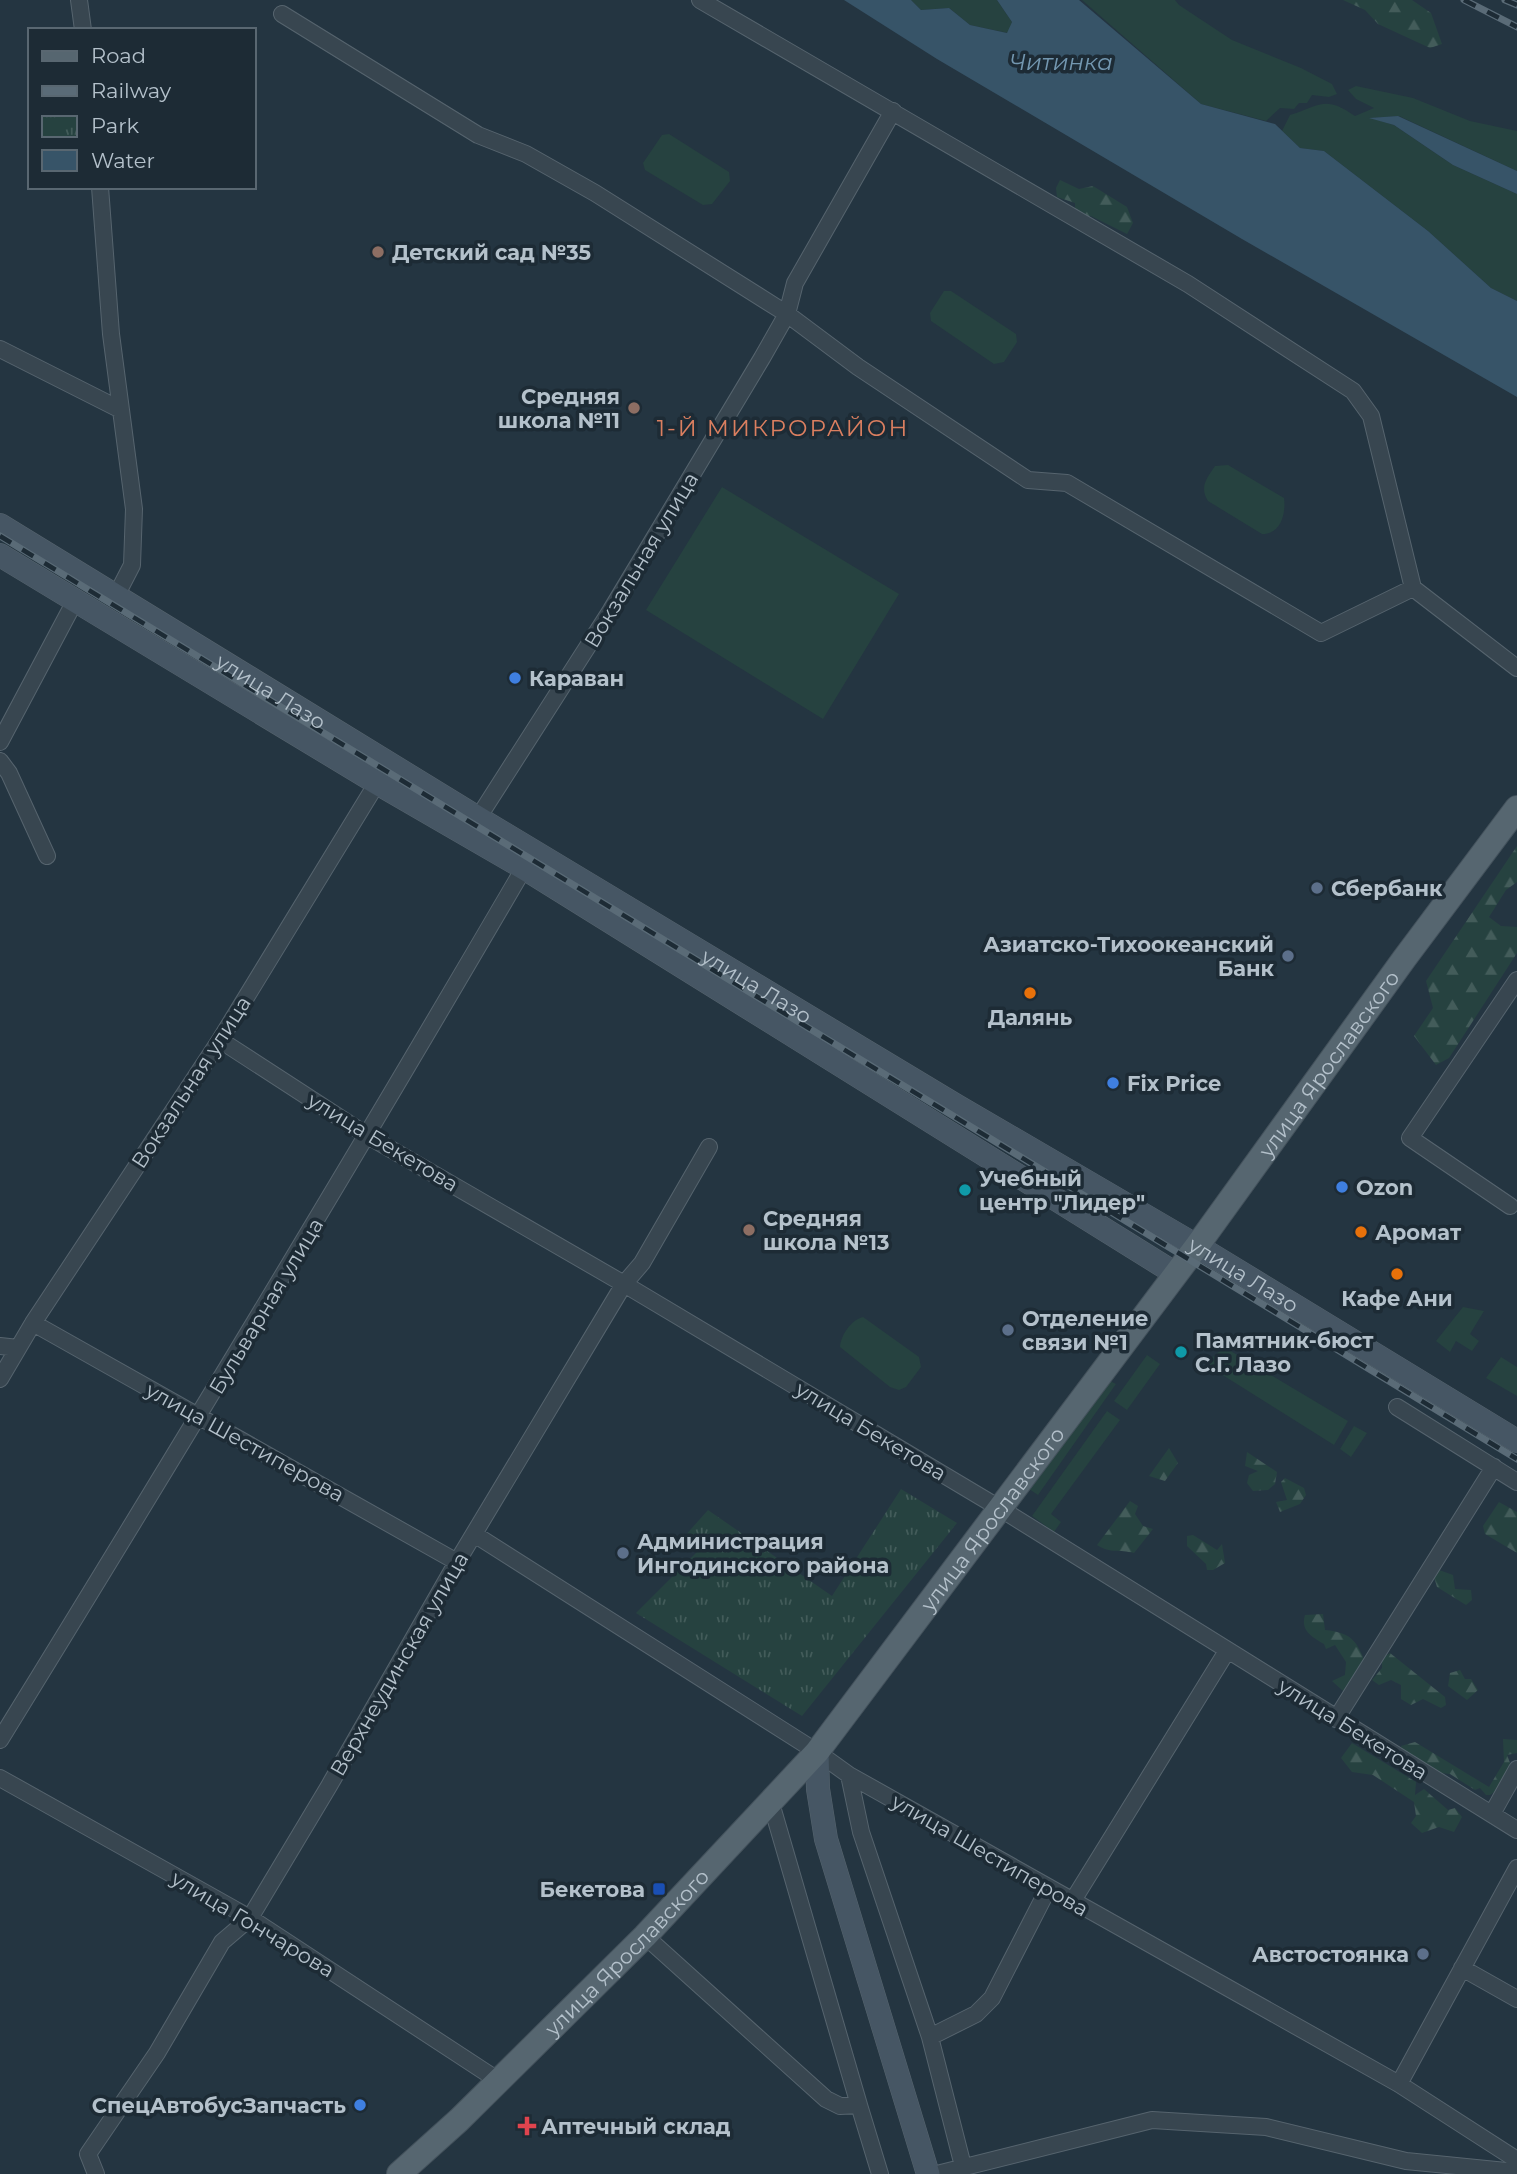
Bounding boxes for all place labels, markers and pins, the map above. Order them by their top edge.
place label: Детский сад №35 [392,240,591,265]
marker: Детский сад №35 [370,244,386,260]
place label: Средняя школа №11 [498,384,620,433]
marker: Средняя школа №11 [626,400,642,416]
place label: Караван [529,666,624,691]
marker: Караван [507,670,523,686]
place label: Сбербанк [1331,876,1443,901]
marker: Сбербанк [1309,880,1325,896]
place label: Азиатско-Тихоокеанский Банк [983,932,1275,981]
marker: Азиатско-Тихоокеанский Банк [1280,948,1296,964]
marker: Далянь [1022,985,1038,1001]
place label: Далянь [988,1005,1073,1030]
place label: Fix Price [1127,1071,1221,1096]
marker: Fix Price [1105,1075,1121,1091]
place label: Учебный центр "Лидер" [979,1166,1145,1215]
place label: Ozon [1356,1175,1413,1200]
marker: Ozon [1334,1179,1350,1195]
marker: Учебный центр "Лидер" [957,1182,973,1198]
place label: Средняя школа №13 [763,1206,889,1255]
place label: Аромат [1375,1220,1462,1245]
marker: Средняя школа №13 [741,1222,757,1238]
marker: Аромат [1353,1224,1369,1240]
marker: Кафе Ани [1389,1266,1405,1282]
place label: Кафе Ани [1341,1286,1453,1311]
place label: Отделение связи №1 [1022,1306,1149,1355]
marker: Отделение связи №1 [1000,1322,1016,1338]
place label: Памятник-бюст С.Г. Лазо [1195,1328,1374,1377]
marker: Памятник-бюст С.Г. Лазо [1173,1344,1189,1360]
place label: Администрация Ингодинского района [637,1529,889,1578]
marker: Администрация Ингодинского района [615,1545,631,1561]
place label: Бекетова [539,1877,645,1902]
marker: Бекетова [651,1881,667,1897]
place label: Австостоянка [1252,1942,1409,1967]
marker: Австостоянка [1415,1946,1431,1962]
place label: СпецАвтобусЗапчасть [92,2093,346,2118]
marker: СпецАвтобусЗапчасть [352,2097,368,2113]
place label: Аптечный склад [541,2114,731,2139]
marker: Аптечный склад [519,2118,535,2134]

